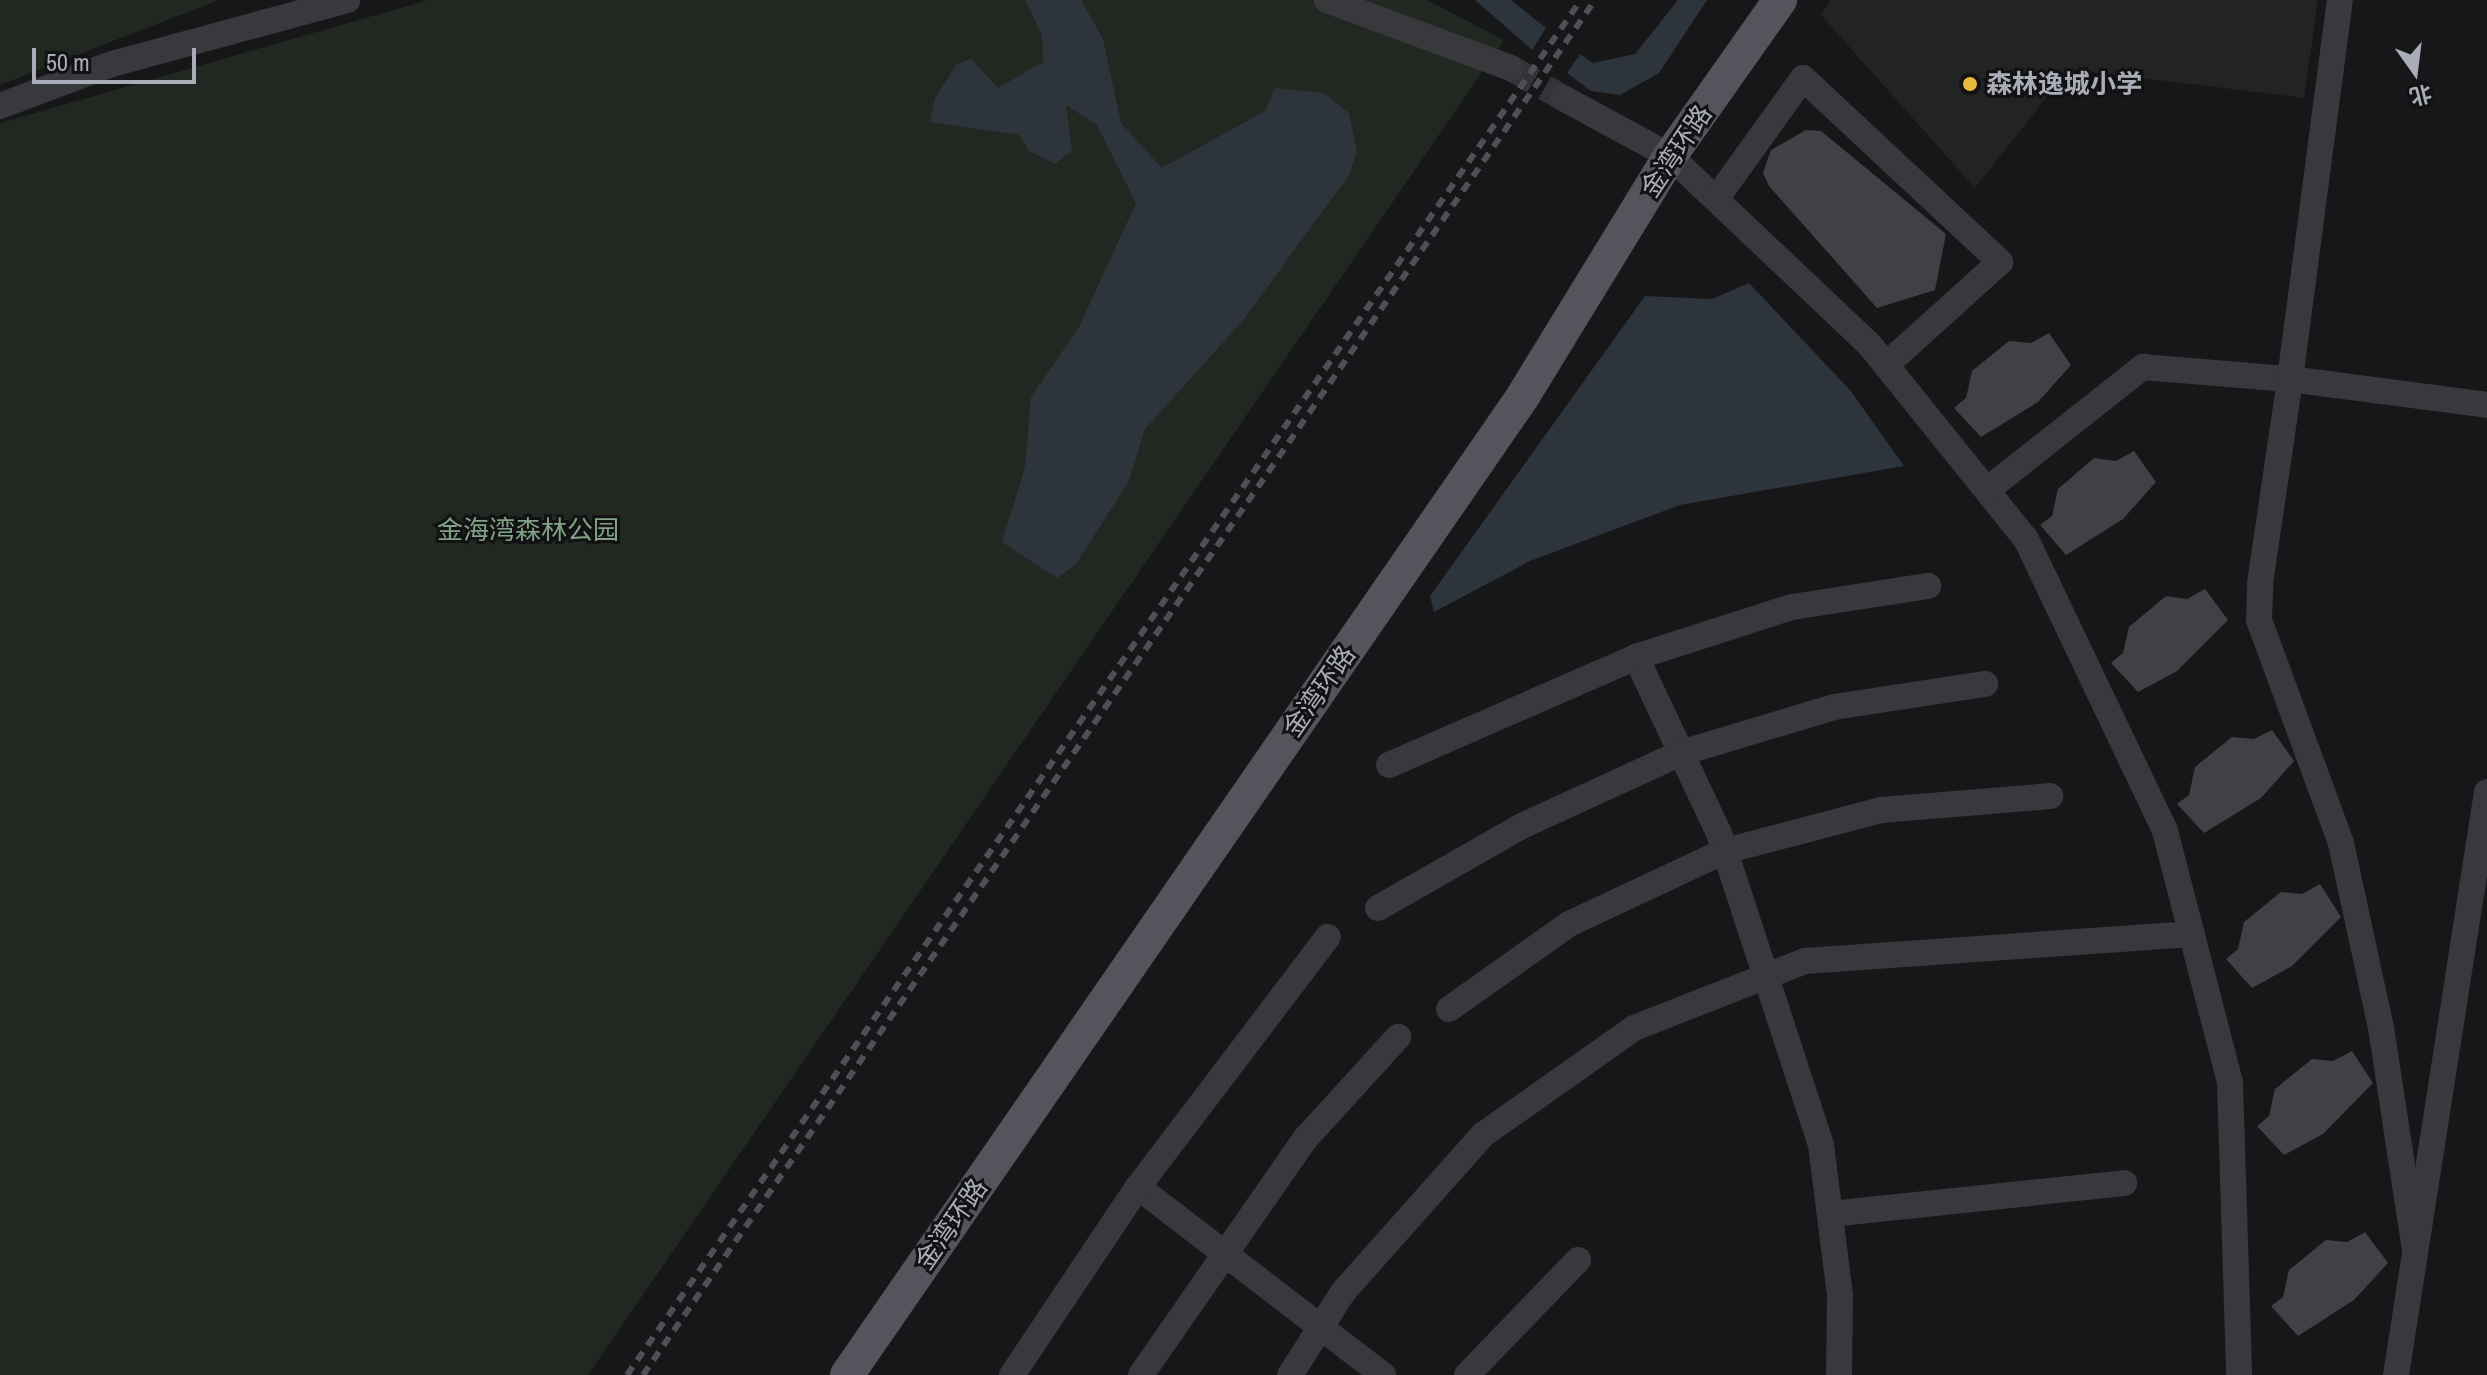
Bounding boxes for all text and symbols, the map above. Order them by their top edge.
scale bar [36,32,200,82]
north arrow [2375,32,2455,112]
text: 50 m [46,46,90,78]
place label: 森林逸城小学 [1986,68,2142,100]
marker: 森林逸城小学 [1961,75,1979,93]
text: 北 [2407,78,2435,113]
street label: 金湾环路 [1634,99,1718,203]
park label: 金海湾森林公园 [437,514,619,546]
street label: 金湾环路 [1276,639,1362,743]
street label: 金湾环路 [908,1172,994,1276]

